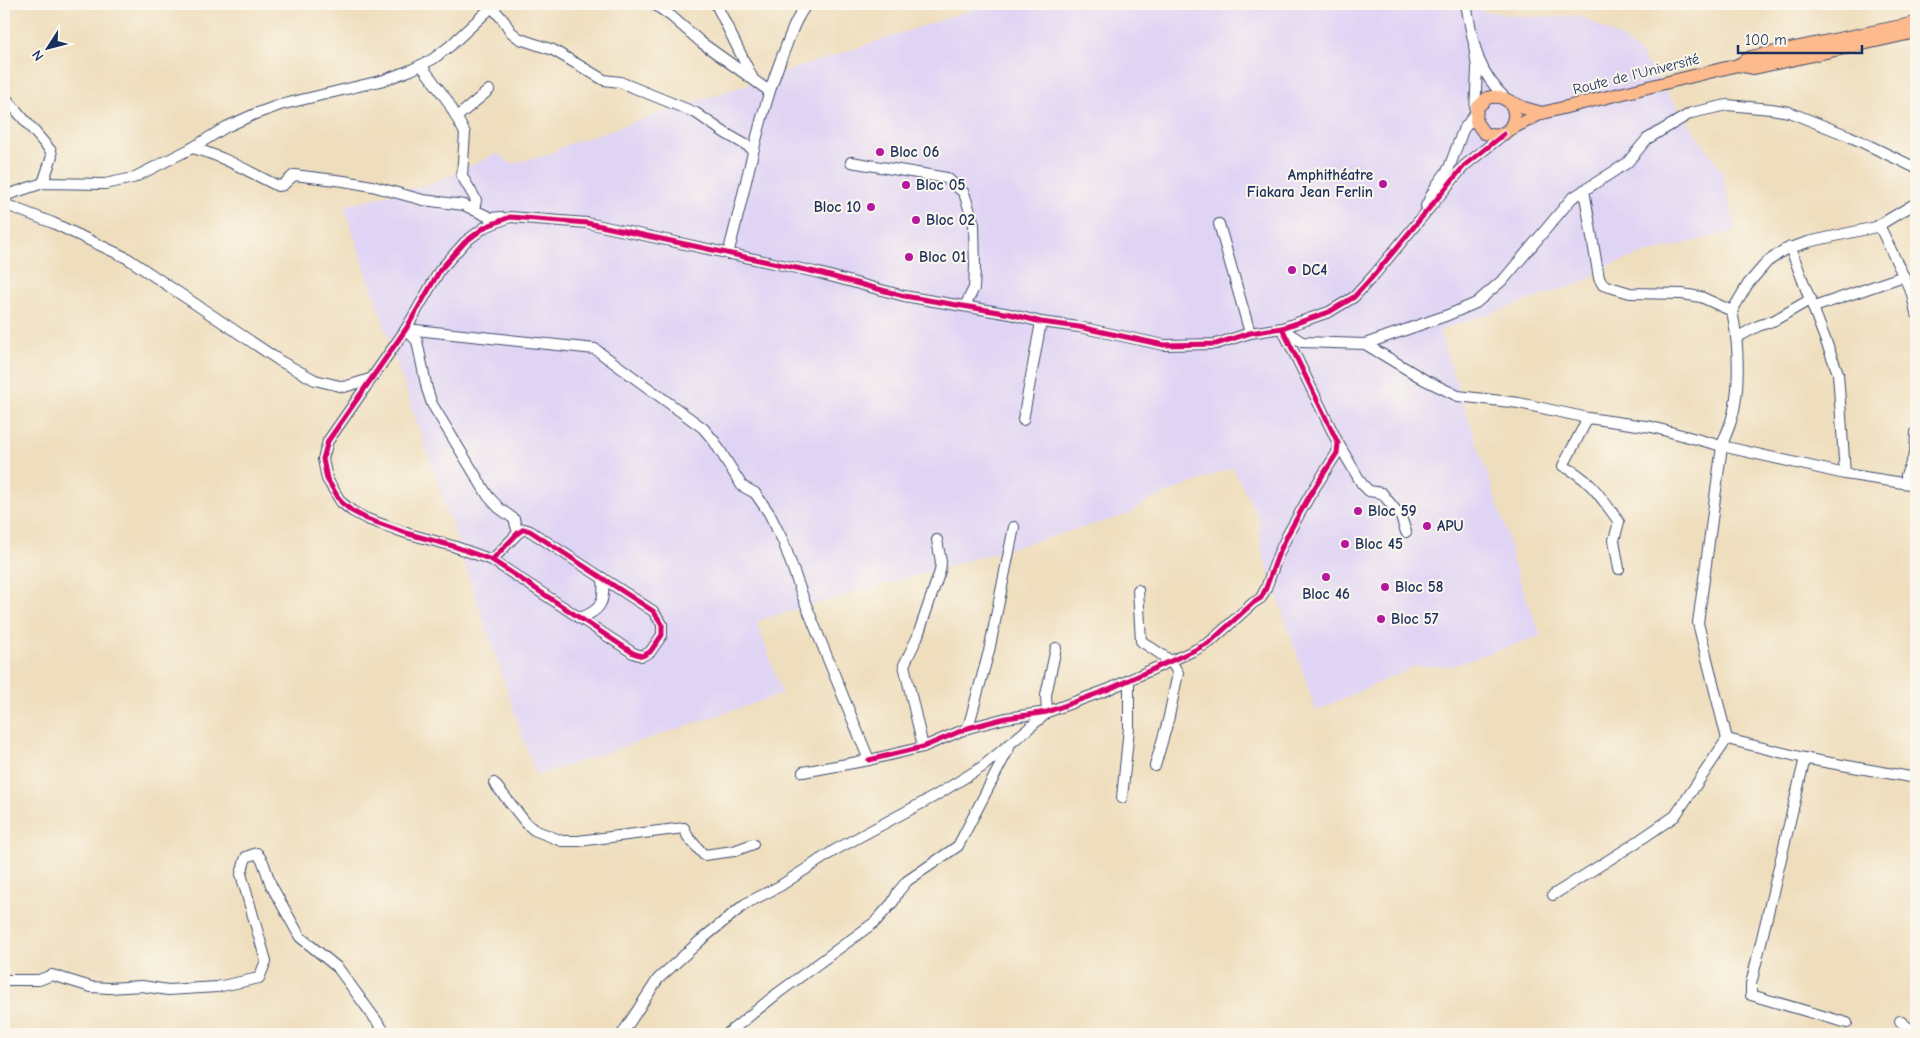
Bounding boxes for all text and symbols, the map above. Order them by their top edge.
north arrow [22,22,72,72]
scale bar [1738,22,1861,54]
text: 100 m [1745,31,1787,49]
text: N [28,47,47,64]
street label: Route de l'Université [1571,49,1702,98]
place label: Bloc 06 [890,143,939,161]
marker: Bloc 06 [874,146,886,158]
place label: Amphithéatre Fiakara Jean Ferlin [1247,166,1373,201]
place label: Bloc 05 [916,176,965,194]
marker: Amphithéatre Fiakara Jean Ferlin [1377,178,1389,190]
marker: Bloc 05 [900,179,912,191]
place label: Bloc 10 [814,198,861,216]
marker: Bloc 10 [865,201,877,213]
place label: Bloc 02 [926,211,975,229]
marker: Bloc 02 [910,214,922,226]
place label: Bloc 01 [919,248,966,266]
marker: Bloc 01 [903,251,915,263]
place label: DC4 [1302,261,1327,279]
marker: DC4 [1286,264,1298,276]
place label: Bloc 59 [1368,502,1417,520]
marker: Bloc 59 [1352,505,1364,517]
place label: APU [1437,517,1464,535]
marker: APU [1421,520,1433,532]
place label: Bloc 45 [1355,535,1403,553]
marker: Bloc 45 [1339,538,1351,550]
marker: Bloc 46 [1320,571,1332,583]
place label: Bloc 58 [1395,578,1444,596]
marker: Bloc 58 [1379,581,1391,593]
place label: Bloc 46 [1302,585,1350,603]
place label: Bloc 57 [1391,610,1439,628]
marker: Bloc 57 [1375,613,1387,625]

